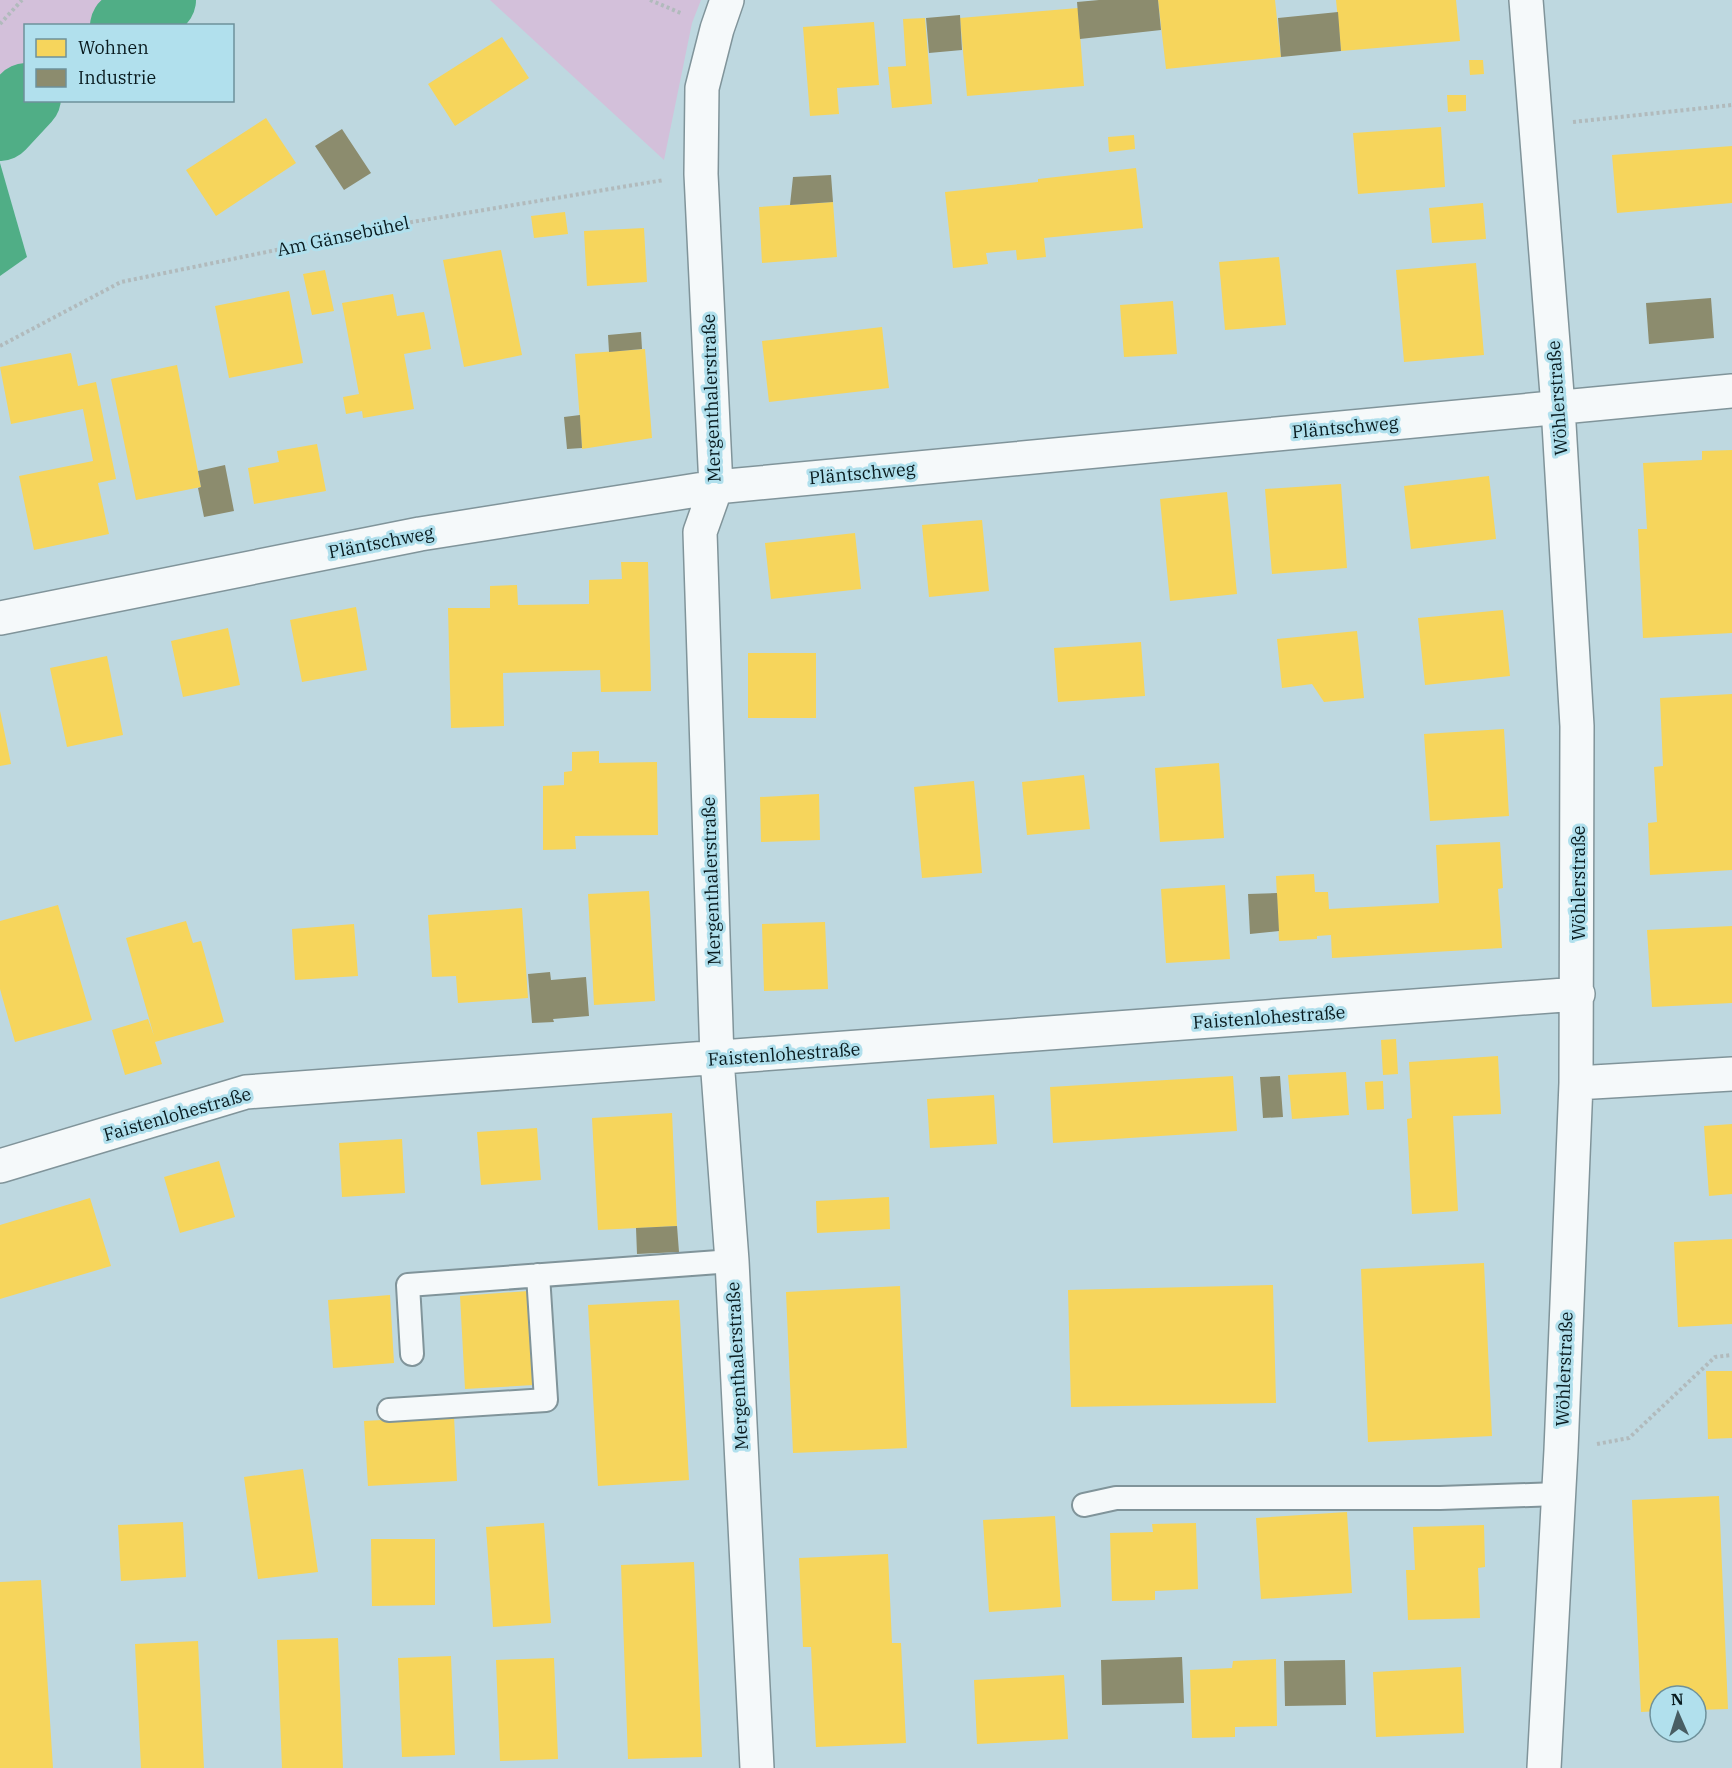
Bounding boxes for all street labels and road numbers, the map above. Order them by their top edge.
street label: Am Gänsebühel [275,211,411,261]
street label: Mergenthalerstraße [697,313,725,483]
street label: Wöhlerstraße [1542,340,1572,456]
street label: Pläntschweg [1291,411,1399,443]
street label: Pläntschweg [808,457,916,489]
street label: Pläntschweg [326,520,436,563]
street label: Mergenthalerstraße [697,796,725,966]
street label: Wöhlerstraße [1567,825,1590,941]
street label: Faistenlohestraße [1192,1000,1346,1034]
street label: Faistenlohestraße [707,1037,861,1071]
street label: Faistenlohestraße [100,1082,254,1146]
street label: Mergenthalerstraße [721,1281,753,1451]
street label: Wöhlerstraße [1550,1311,1578,1427]

